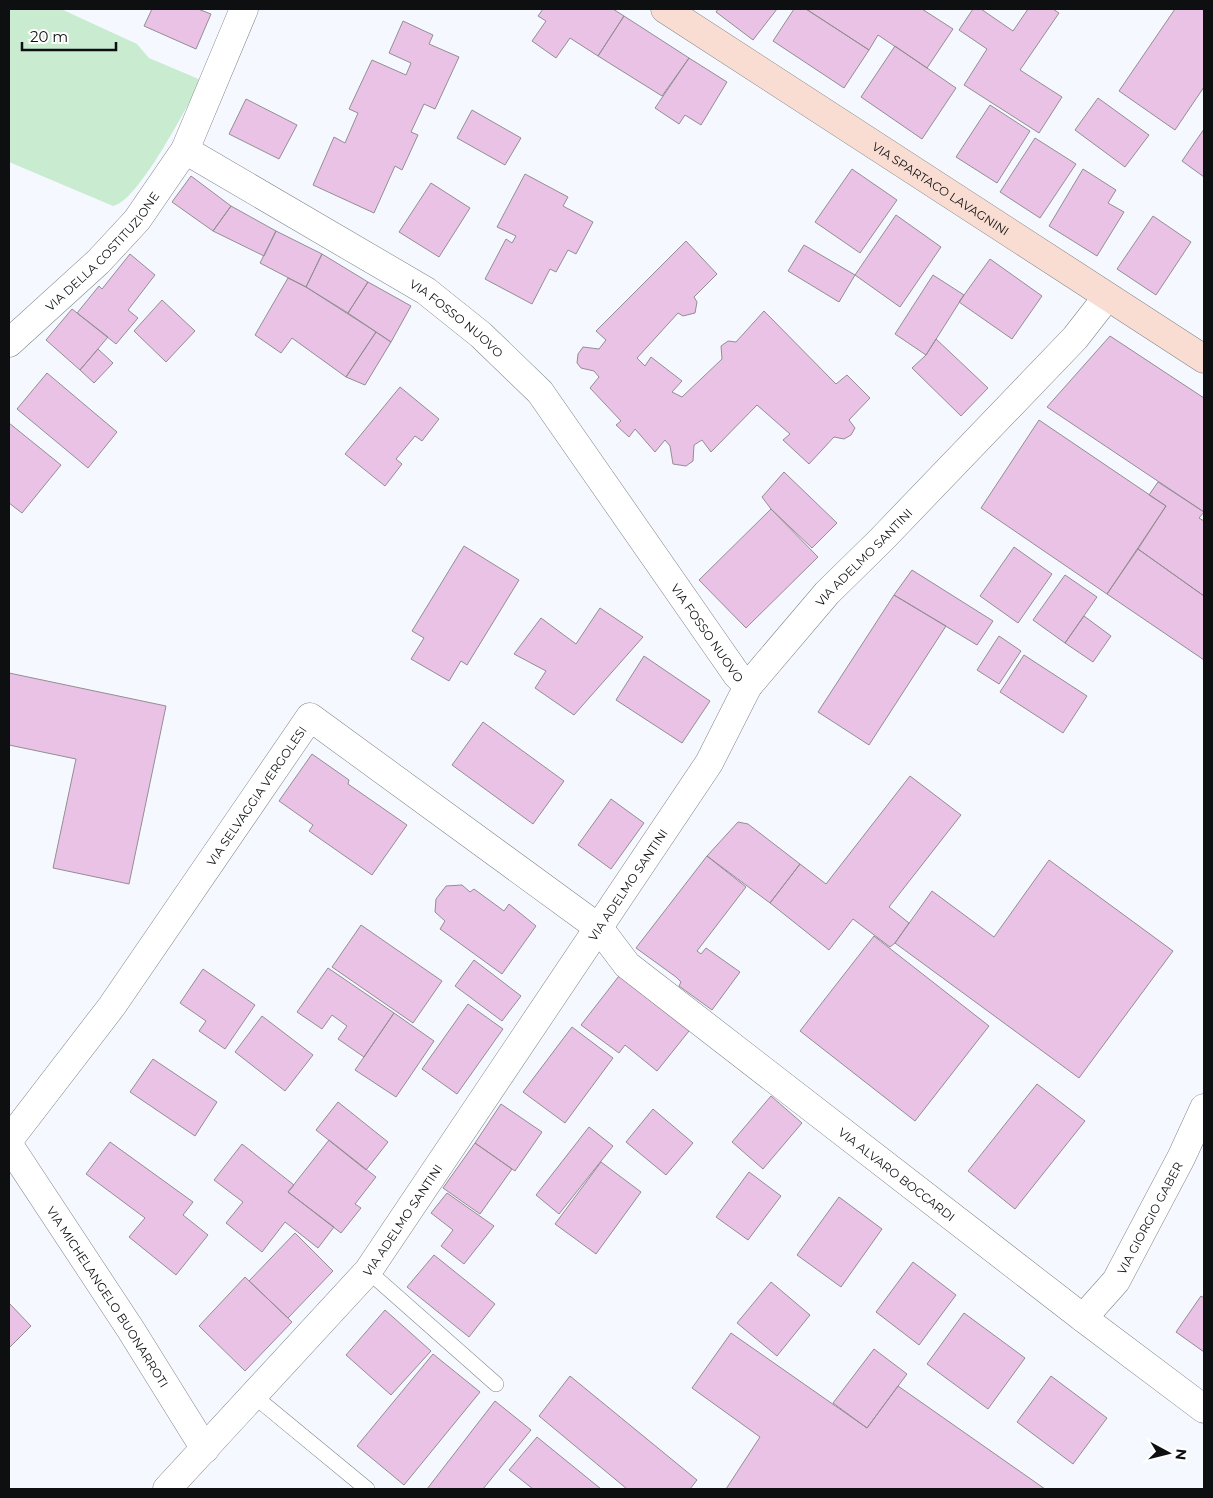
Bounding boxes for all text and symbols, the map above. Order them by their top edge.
scale bar [22,20,116,52]
text: 20 m [30,27,68,46]
street label: VIA SPARTACO LAVAGNINI [870,138,1012,238]
street label: VIA DELLA COSTITUZIONE [42,189,162,314]
street label: VIA FOSSO NUOVO [407,276,507,360]
street label: VIA ADELMO SANTINI [812,505,915,609]
street label: VIA FOSSO NUOVO [668,581,747,685]
street label: VIA SELVAGGIA VERGOLESI [203,723,309,868]
street label: VIA ADELMO SANTINI [585,826,670,943]
street label: VIA ALVARO BOCCARDI [836,1124,958,1224]
street label: VIA GIORGIO GABER [1114,1159,1185,1277]
street label: VIA ADELMO SANTINI [360,1161,445,1279]
street label: VIA MICHELANGELO BUONARROTI [44,1203,172,1390]
north arrow [1143,1428,1193,1478]
text: N [1171,1448,1191,1461]

